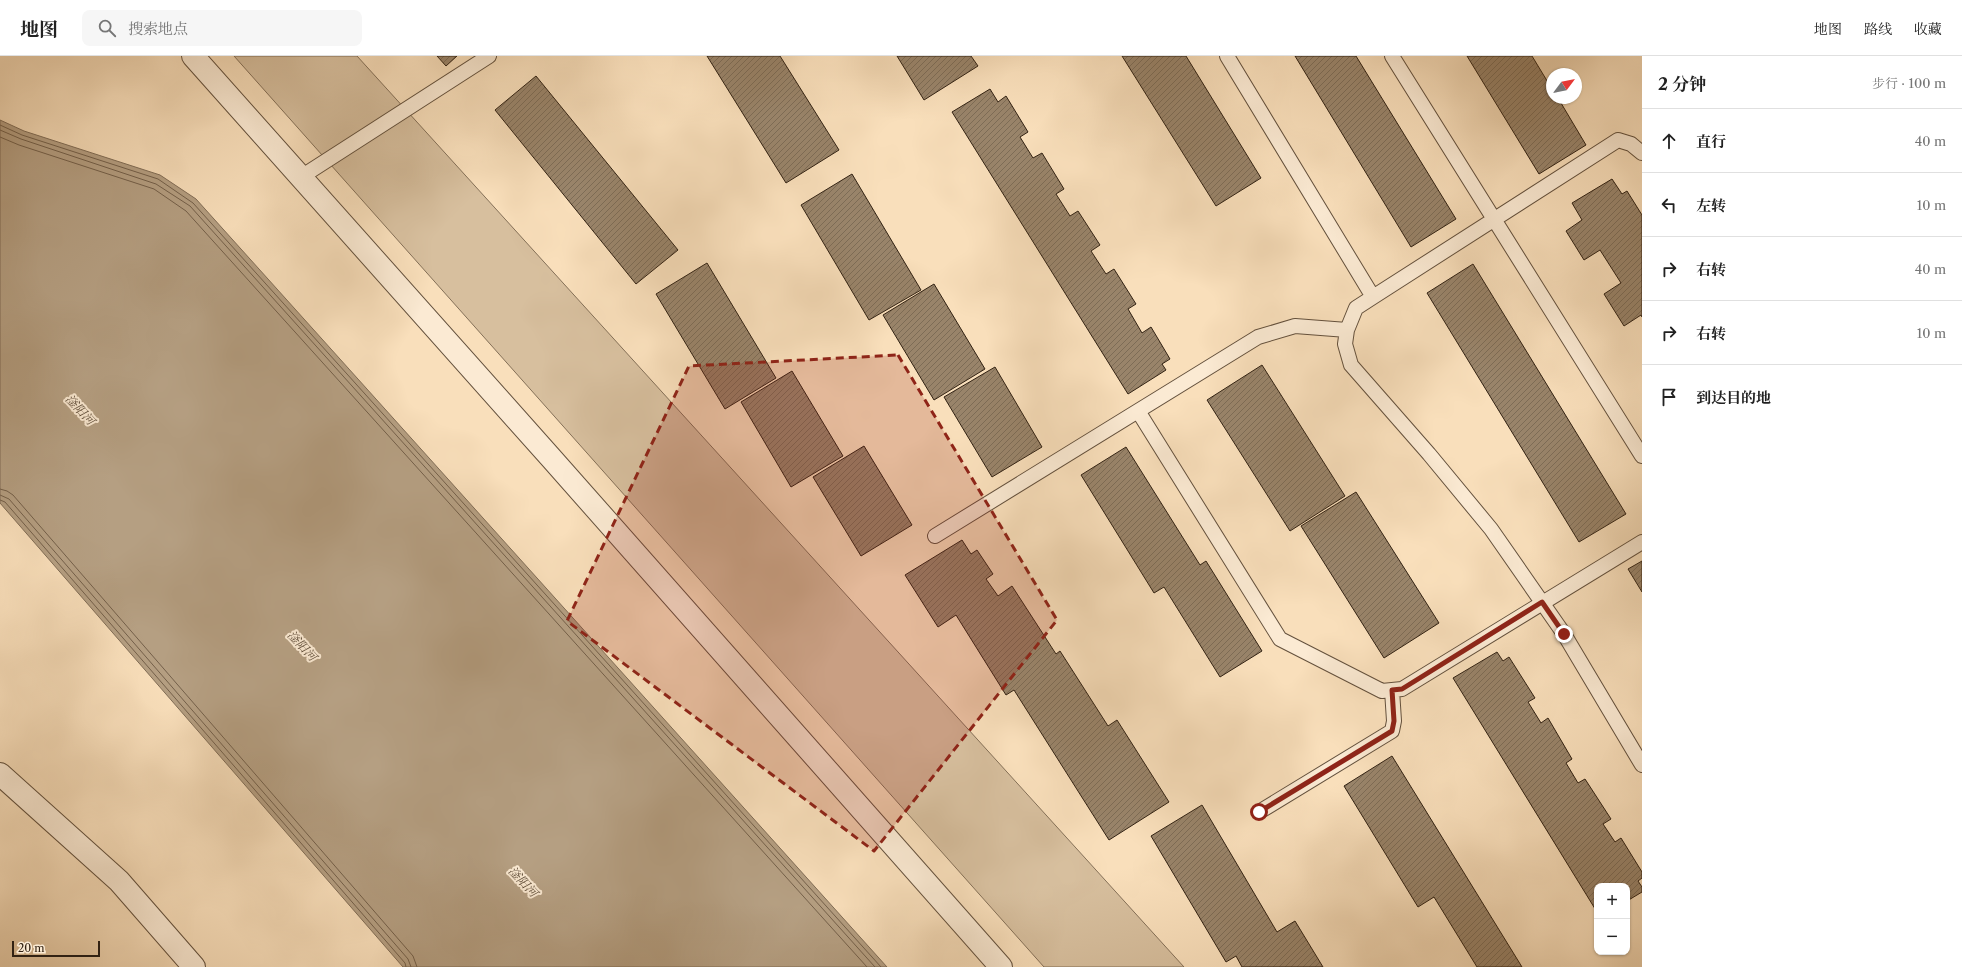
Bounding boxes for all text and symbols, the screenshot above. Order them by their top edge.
search box [82,10,362,46]
icon: search [96,17,118,39]
text: 地图 [20,18,58,41]
text: 搜索地点 [128,19,188,38]
text: 地图 [1814,20,1842,38]
text: 路线 [1864,20,1892,38]
text: 收藏 [1914,20,1942,38]
north arrow [1546,68,1582,104]
text: 2 分钟 [1658,74,1706,94]
text: 步行 · 100 m [1872,75,1946,91]
icon: ahead [1658,130,1680,152]
text: 直行 [1696,132,1726,151]
text: 40 m [1915,133,1946,149]
icon: left [1658,194,1680,216]
text: 左转 [1696,196,1726,215]
text: 10 m [1917,197,1946,213]
icon: right [1658,258,1680,280]
text: 右转 [1696,260,1726,279]
text: 40 m [1915,261,1946,277]
icon: right [1658,322,1680,344]
text: 右转 [1696,324,1726,343]
text: 10 m [1917,325,1946,341]
icon: arrive [1658,386,1680,408]
text: 到达目的地 [1696,388,1771,407]
water label: 滏阳河 [63,391,99,429]
route end [1555,625,1573,643]
water label: 滏阳河 [285,627,321,665]
route start [1250,803,1268,821]
water label: 滏阳河 [506,863,542,901]
map controls [1594,883,1630,955]
button: + [1594,883,1630,919]
button: − [1594,919,1630,955]
scale bar [12,939,100,958]
text: 20 m [18,941,44,955]

